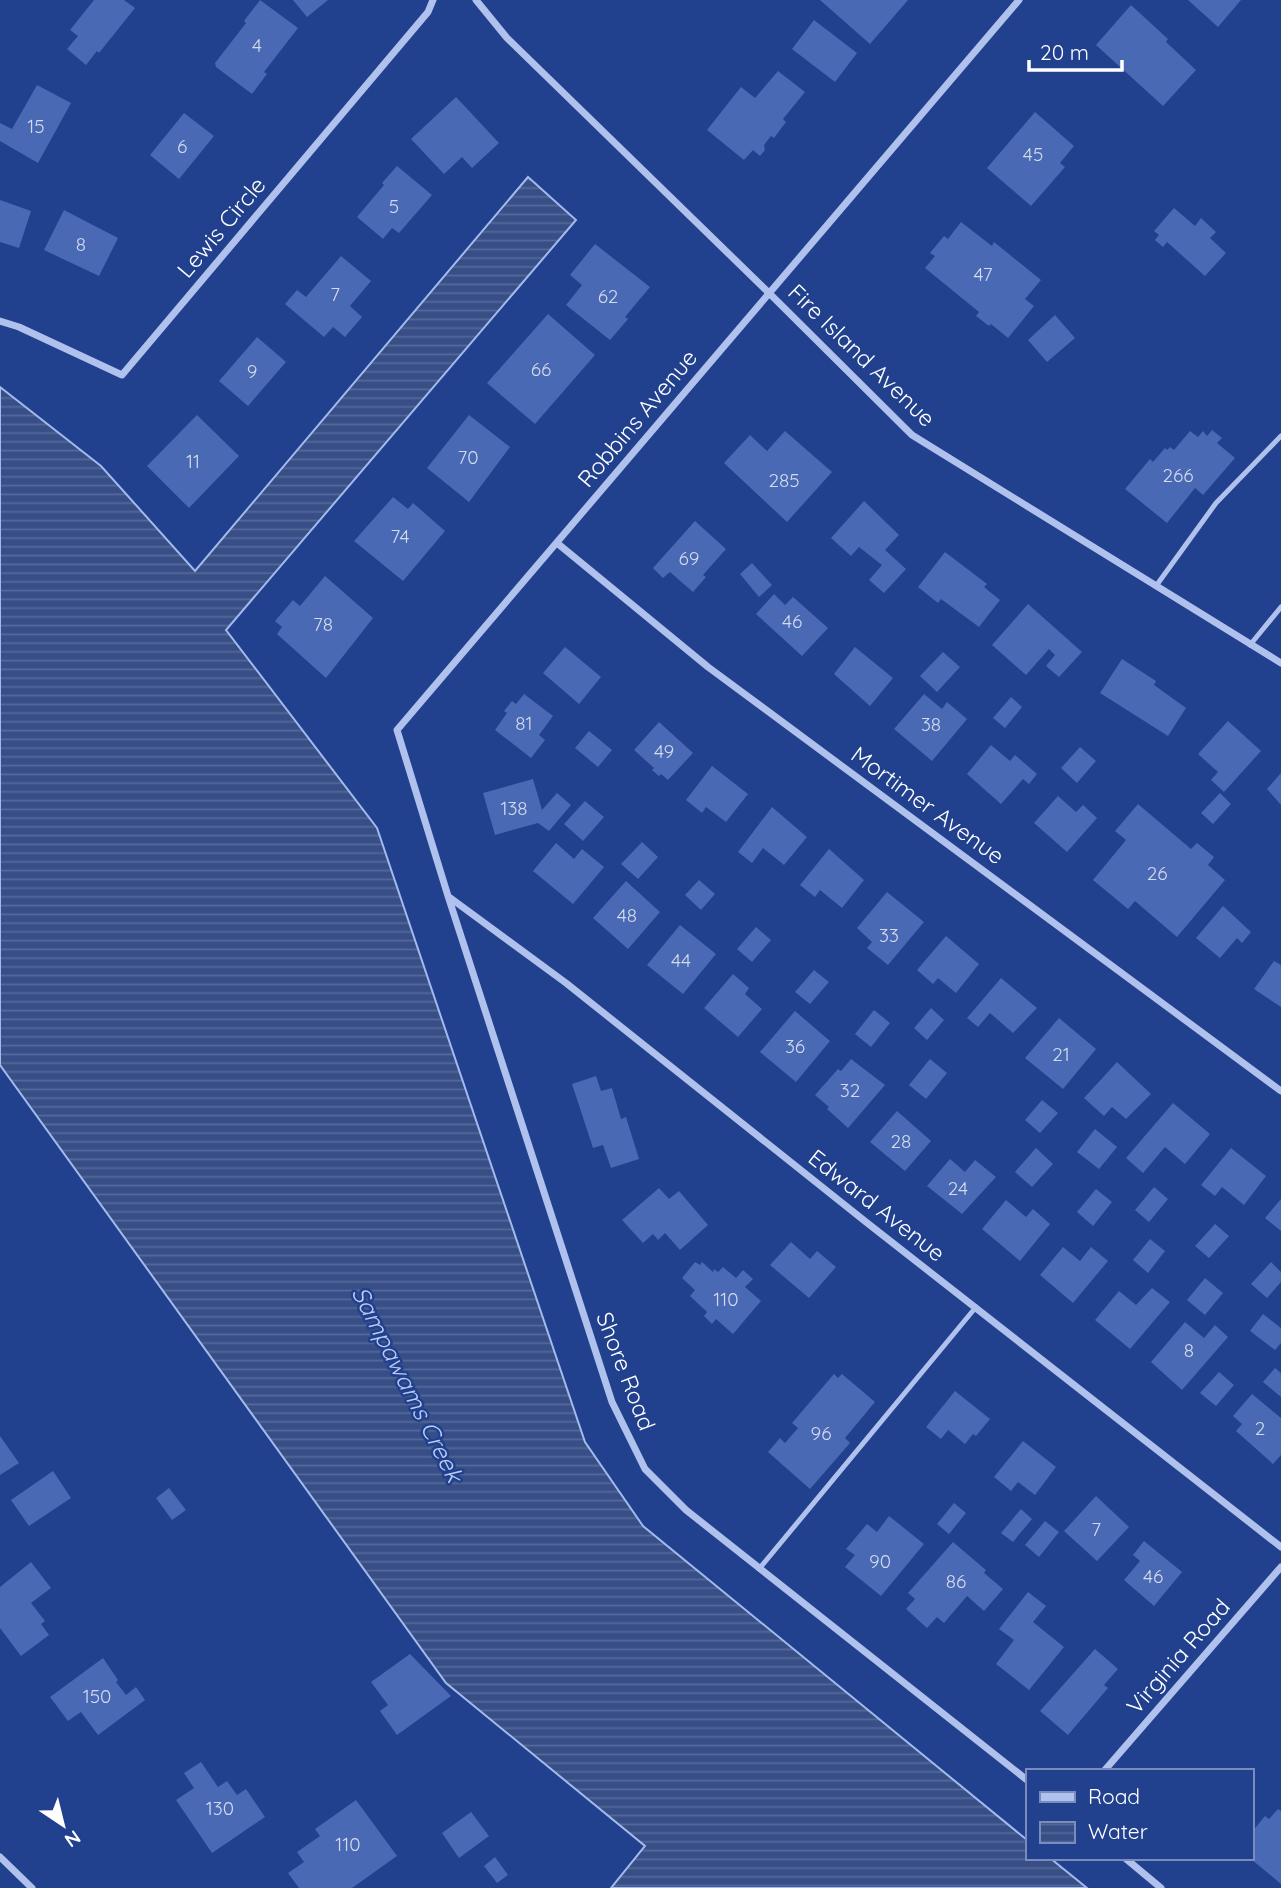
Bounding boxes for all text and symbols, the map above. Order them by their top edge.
scale bar [1029,28,1122,72]
house number: 4 [252,33,262,57]
text: 20 m [1040,39,1089,65]
house number: 15 [27,114,45,138]
house number: 6 [177,134,187,158]
house number: 45 [1023,142,1043,166]
street label: Lewis Circle [170,171,272,283]
house number: 5 [389,194,399,218]
house number: 8 [76,232,86,256]
house number: 47 [973,262,993,286]
street label: Fire Island Avenue [782,277,942,433]
house number: 7 [330,282,340,306]
house number: 62 [598,284,618,308]
street label: Robbins Avenue [571,343,703,493]
house number: 66 [531,357,551,381]
house number: 9 [247,359,257,383]
house number: 70 [457,445,479,469]
house number: 11 [186,449,200,473]
house number: 266 [1163,463,1193,487]
house number: 285 [768,468,800,492]
house number: 74 [390,524,410,548]
house number: 69 [679,546,699,570]
house number: 46 [782,609,802,633]
house number: 78 [313,612,333,636]
house number: 81 [515,711,533,735]
house number: 38 [921,712,941,736]
house number: 49 [654,739,674,763]
street label: Mortimer Avenue [846,740,1010,870]
house number: 138 [500,796,528,820]
house number: 26 [1147,861,1167,885]
house number: 48 [617,903,637,927]
house number: 33 [879,923,899,947]
house number: 44 [671,948,691,972]
house number: 36 [785,1034,805,1058]
house number: 21 [1052,1042,1070,1066]
house number: 32 [840,1078,860,1102]
house number: 28 [891,1129,911,1153]
street label: Edward Avenue [803,1143,951,1267]
house number: 24 [948,1176,968,1200]
water label: Sampawams Creek [346,1281,471,1489]
house number: 110 [713,1287,739,1311]
street label: Shore Road [590,1308,662,1434]
house number: 8 [1184,1338,1194,1362]
house number: 2 [1255,1416,1265,1440]
house number: 96 [811,1421,831,1445]
house number: 7 [1091,1517,1101,1541]
house number: 90 [869,1549,891,1573]
house number: 46 [1143,1564,1163,1588]
house number: 86 [946,1569,966,1593]
street label: Virginia Road [1120,1592,1236,1720]
house number: 150 [83,1684,111,1708]
legend [1026,1769,1253,1860]
text: Road [1088,1783,1140,1809]
north arrow [28,1790,98,1860]
house number: 130 [206,1796,234,1820]
text: Water [1088,1818,1148,1844]
text: N [60,1825,85,1853]
house number: 110 [335,1832,361,1856]

